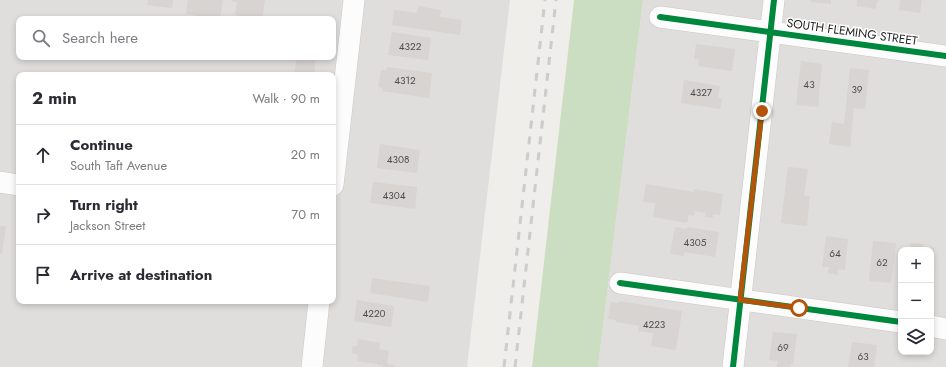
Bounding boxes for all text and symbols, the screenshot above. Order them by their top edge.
street label: SOUTH FLEMING STREET [785,14,919,50]
search box [16,16,336,60]
icon: search [30,27,52,49]
text: Search here [62,27,138,49]
house number: 4322 [399,39,422,54]
house number: 4312 [394,73,416,88]
house number: 43 [803,77,815,92]
house number: 39 [851,82,863,97]
house number: 4327 [690,85,713,100]
text: 2 min [32,86,77,110]
text: Walk · 90 m [252,89,320,108]
route end [753,102,771,120]
text: Continue [70,134,133,156]
icon: ahead [32,144,54,166]
text: 20 m [291,145,320,164]
house number: 4308 [387,152,409,167]
text: South Taft Avenue [70,156,167,175]
house number: 4304 [382,188,406,203]
text: Turn right [70,194,138,216]
icon: right [32,204,54,226]
text: 70 m [291,205,320,224]
text: Jackson Street [70,216,145,235]
house number: 4305 [684,235,707,250]
house number: 64 [829,246,841,261]
map controls [898,247,934,355]
button: + [898,247,934,283]
house number: 62 [876,255,888,270]
icon: arrive [32,264,54,286]
text: Arrive at destination [70,264,212,286]
button: − [898,283,934,319]
route start [790,299,808,317]
house number: 4220 [362,306,386,321]
house number: 4223 [643,317,666,332]
button: layers [898,319,934,355]
house number: 69 [777,340,789,355]
house number: 63 [857,349,869,364]

